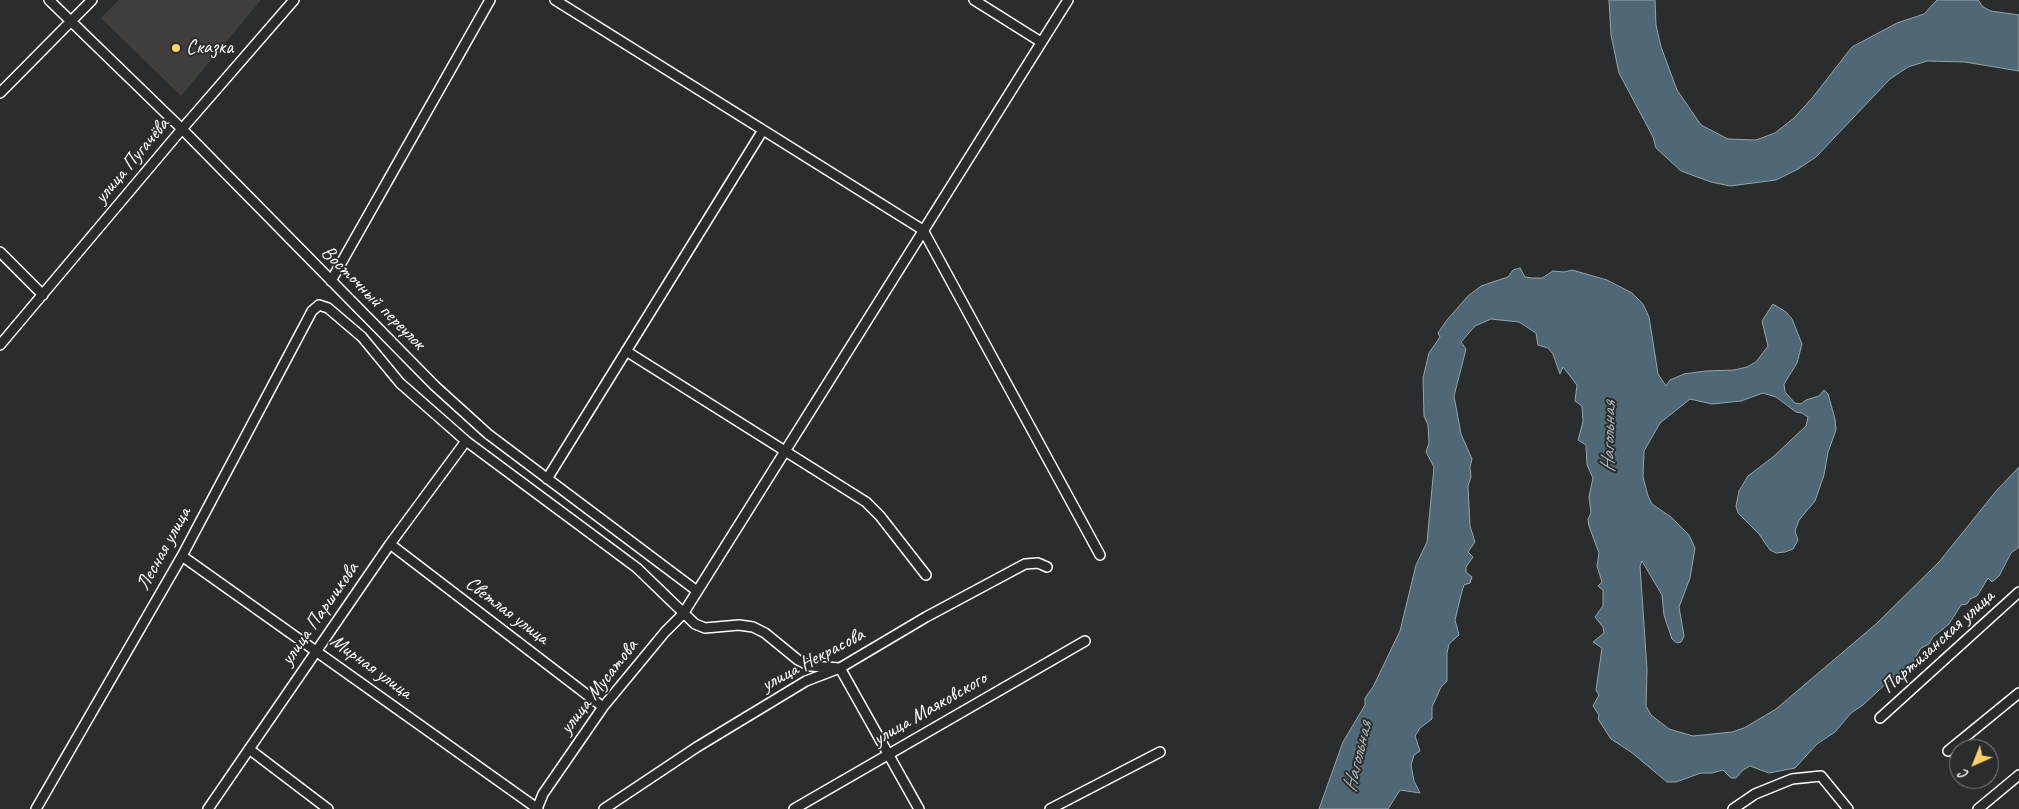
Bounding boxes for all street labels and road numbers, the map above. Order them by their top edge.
street label: улица Пугачёва [89,113,175,209]
street label: Восточный переулок [316,241,430,355]
street label: Лесная улица [131,503,197,595]
street label: улица Паршикова [276,558,364,670]
street label: Светлая улица [460,572,554,650]
street label: Партизанская улица [1876,585,2000,699]
street label: улица Некрасова [757,623,869,697]
street label: Мирная улица [325,629,417,705]
street label: улица Мусатова [555,635,643,739]
street label: улица Маяковского [869,667,991,751]

